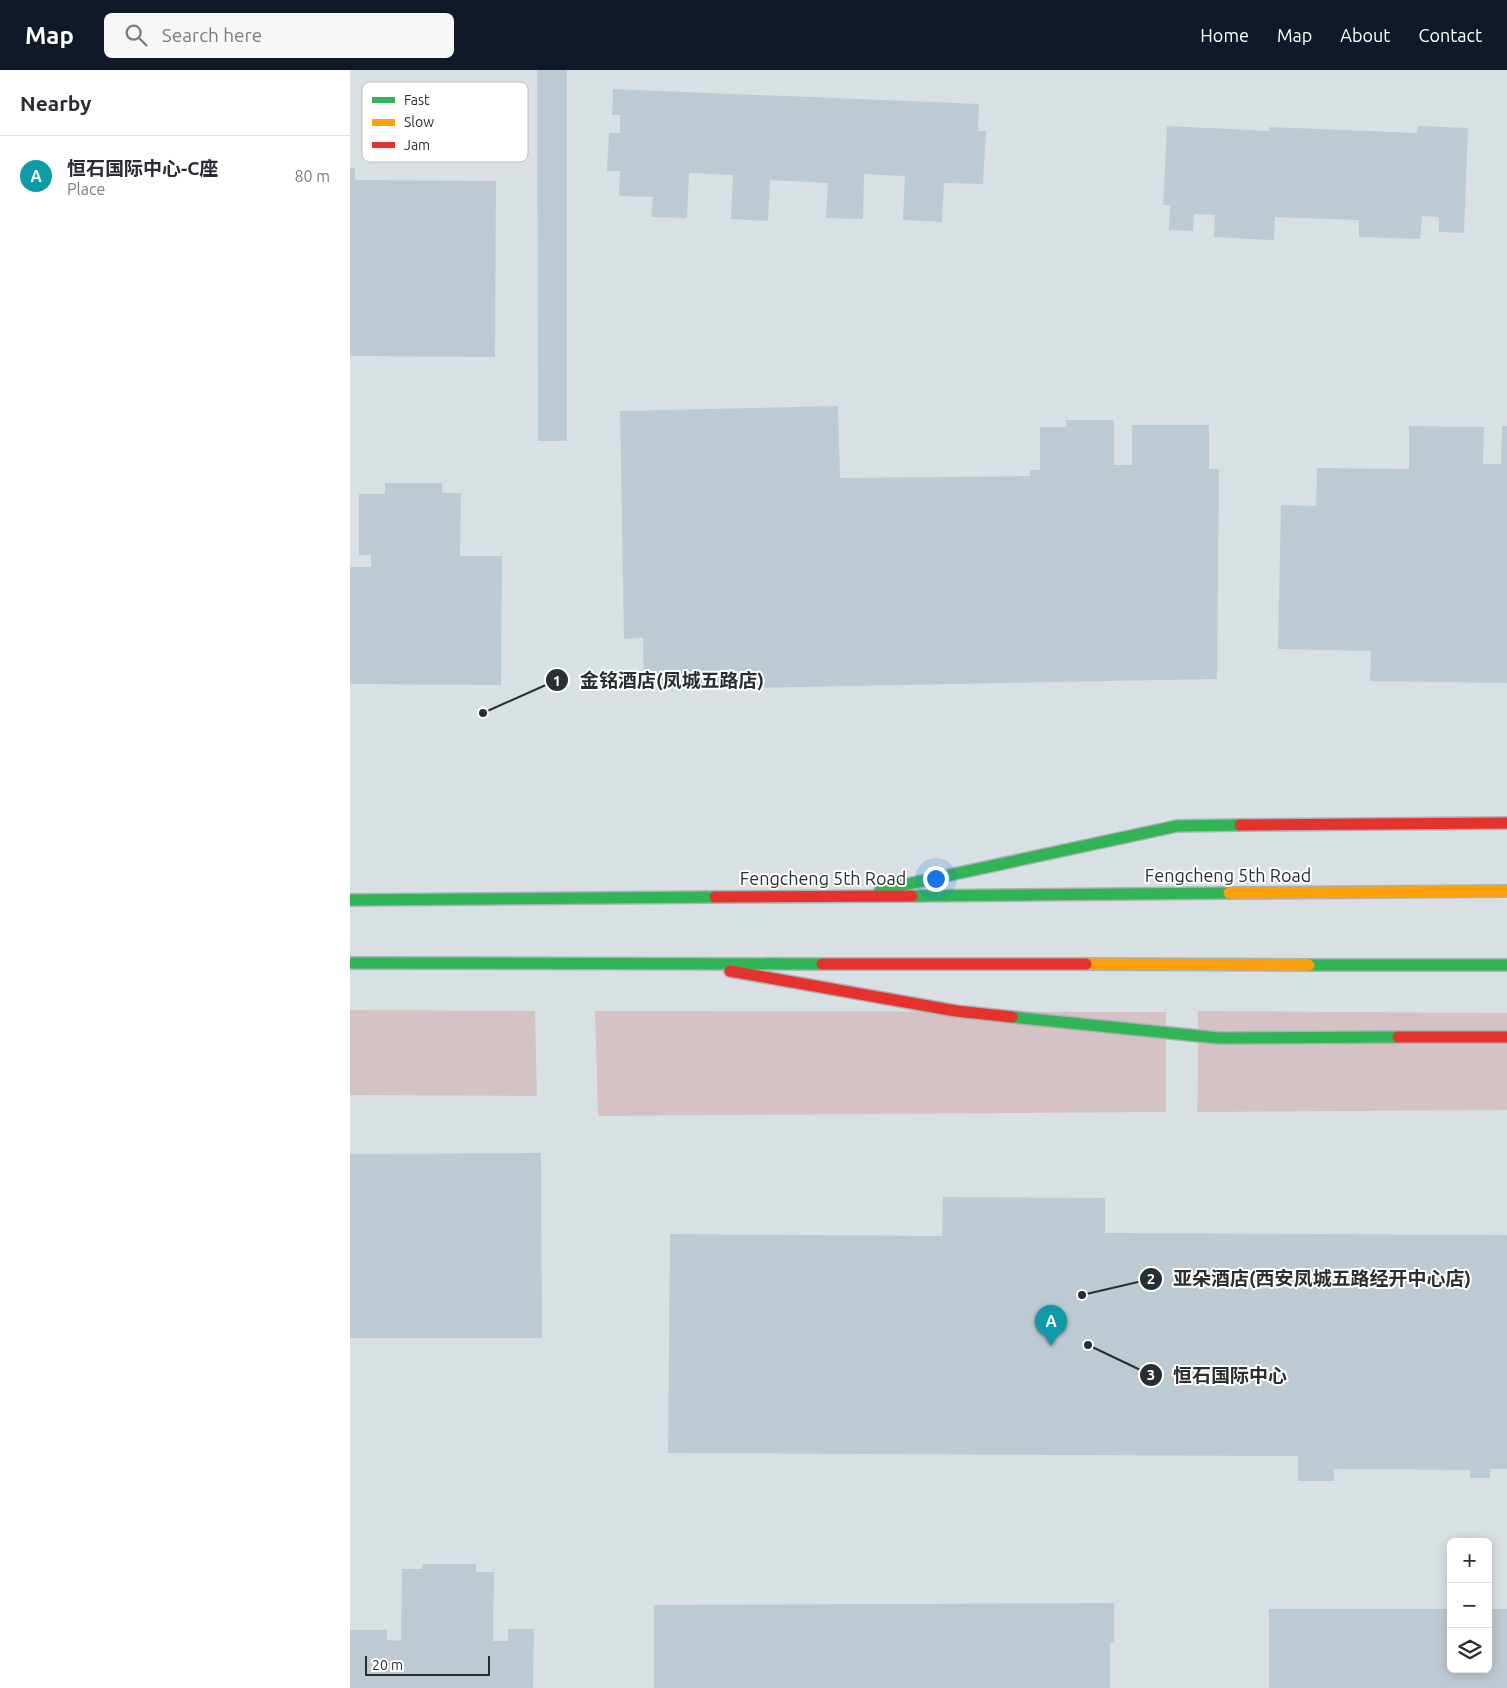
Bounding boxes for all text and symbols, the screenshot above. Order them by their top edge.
search box [104,13,454,58]
icon: search [122,21,150,49]
text: Map [25,22,74,49]
text: Search here [162,24,262,46]
text: Home [1200,25,1249,45]
text: Map [1277,25,1312,45]
text: About [1340,25,1390,45]
text: Contact [1418,25,1482,45]
legend [362,82,528,162]
text: Nearby [20,91,91,115]
text: Fast [404,92,430,108]
text: Slow [404,114,434,130]
text: Jam [404,137,430,153]
text: 恒石国际中心-C座 [67,157,218,179]
text: A [30,167,42,185]
text: 80 m [294,167,330,185]
text: Place [67,180,105,198]
callout: 金铭酒店(凤城五路店) [545,663,774,697]
text: 金铭酒店(凤城五路店) [580,669,764,691]
text: 1 [553,672,561,689]
street label: Fengcheng 5th Road [1145,865,1311,885]
your location [923,866,949,892]
street label: Fengcheng 5th Road [740,868,906,888]
callout: 亚朵酒店(西安凤城五路经开中心店) [1138,1262,1481,1296]
text: 亚朵酒店(西安凤城五路经开中心店) [1173,1267,1471,1289]
text: 2 [1147,1270,1155,1287]
pin: A [1035,1305,1067,1346]
callout: 恒石国际中心 [1138,1358,1297,1392]
text: 恒石国际中心 [1173,1364,1287,1386]
text: 3 [1147,1366,1155,1383]
map controls [1447,1538,1492,1673]
button: + [1447,1538,1492,1583]
button: − [1447,1583,1492,1628]
button: layers [1447,1628,1492,1673]
scale bar [365,1653,490,1676]
text: 20 m [372,1657,403,1673]

